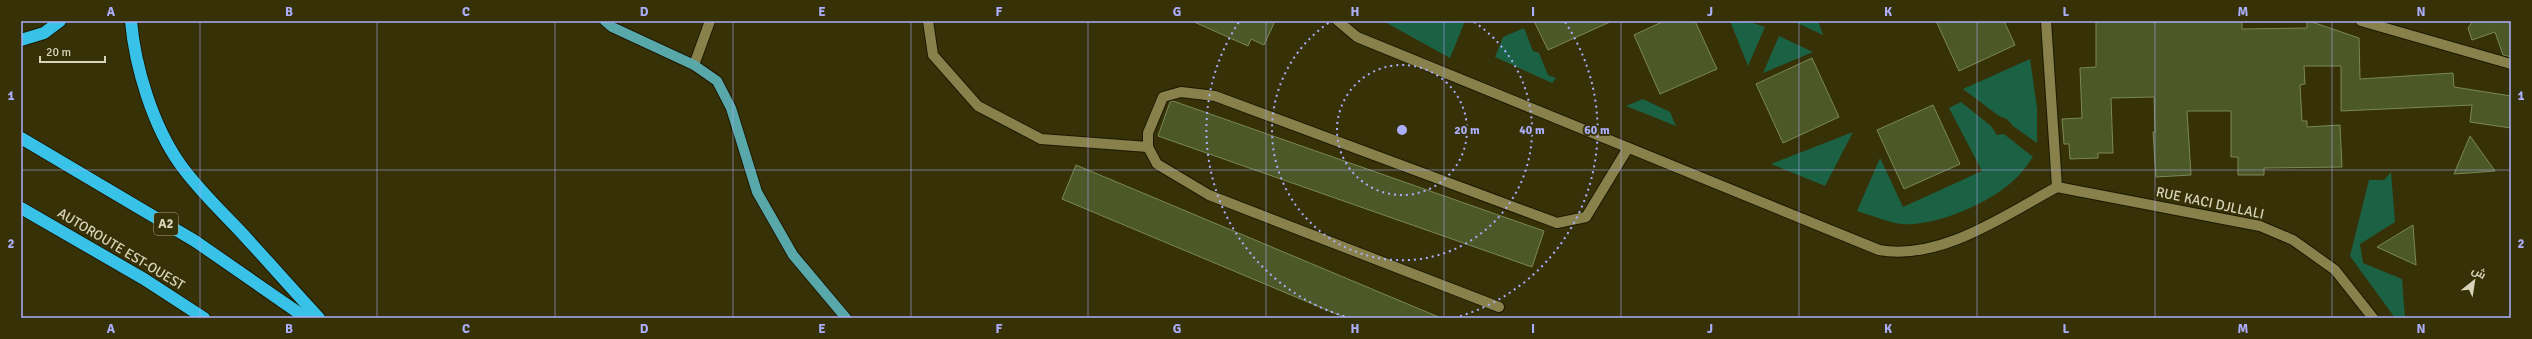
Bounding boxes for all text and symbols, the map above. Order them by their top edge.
text: A [107,4,116,20]
text: B [285,4,293,20]
text: C [462,4,470,20]
text: D [640,4,649,20]
text: E [818,4,826,20]
text: F [996,4,1003,20]
text: G [1173,4,1181,20]
text: H [1351,4,1359,20]
text: I [1531,4,1535,20]
text: J [1707,4,1713,20]
text: K [1884,4,1892,20]
text: L [2063,4,2070,20]
text: M [2238,4,2249,20]
text: N [2416,4,2426,20]
scale bar [40,38,105,64]
text: 20 m [46,45,71,60]
text: 1 [7,88,15,104]
text: 1 [2517,88,2525,104]
centre of rings [1395,123,1409,137]
text: 20 m [1454,123,1480,138]
text: 40 m [1519,123,1545,138]
text: 60 m [1584,123,1610,138]
street label: RUE KACI DJLLALI [2154,183,2266,223]
street label: AUTOROUTE EST-OUEST [54,204,188,294]
road number: A2 [154,213,178,235]
text: 2 [7,236,15,252]
text: 2 [2517,236,2525,252]
north arrow [2454,261,2494,301]
text: ش [2469,264,2488,282]
text: A [107,321,116,337]
text: B [285,321,293,337]
text: C [462,321,470,337]
text: D [640,321,649,337]
text: E [818,321,826,337]
text: F [996,321,1003,337]
text: G [1173,321,1181,337]
text: H [1351,321,1359,337]
text: I [1531,321,1535,337]
text: J [1707,321,1713,337]
text: K [1884,321,1892,337]
text: L [2063,321,2070,337]
text: M [2238,321,2249,337]
text: N [2416,321,2426,337]

